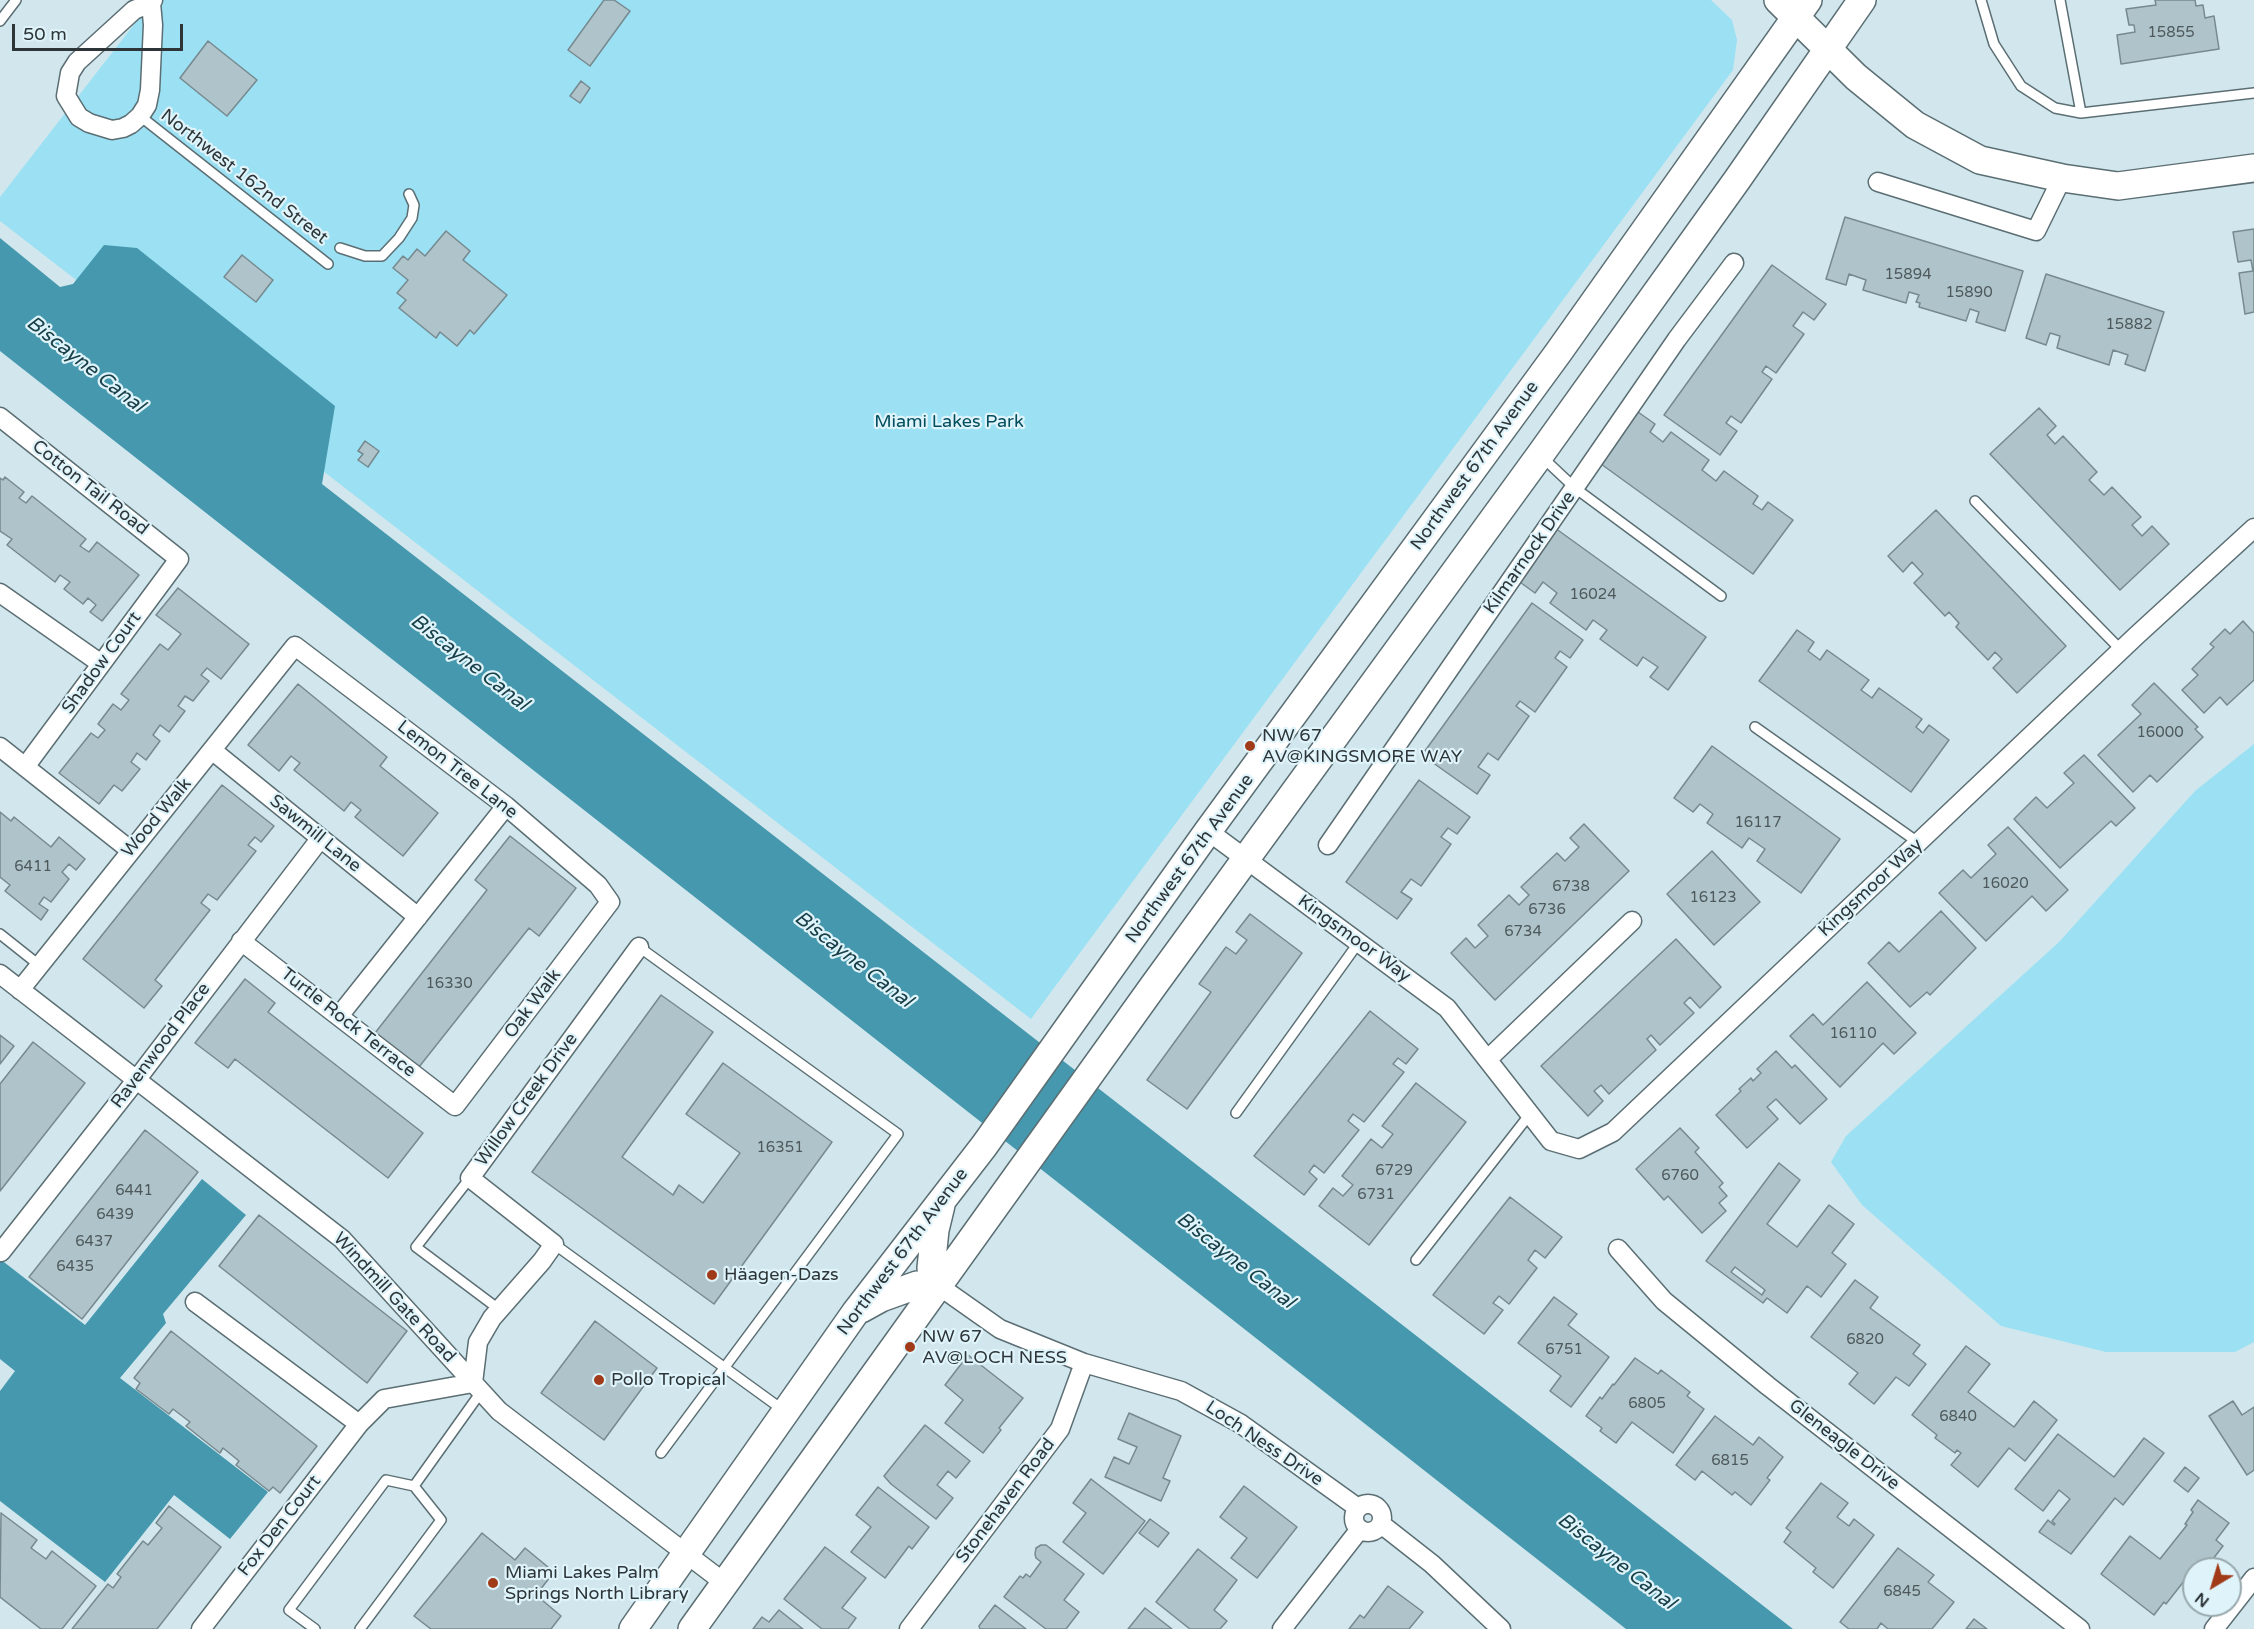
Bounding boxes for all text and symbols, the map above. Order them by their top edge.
scale bar [15,12,186,50]
text: 50 m [23,23,67,45]
house number: 15855 [2147,24,2195,42]
street label: Northwest 162nd Street [156,105,332,249]
house number: 15894 [1884,266,1932,284]
house number: 15890 [1945,284,1993,302]
water label: Biscayne Canal [21,312,149,418]
house number: 15882 [2105,316,2153,334]
street label: Northwest 67th Avenue [1406,377,1544,555]
park label: Miami Lakes Park [874,411,1024,433]
street label: Cotton Tail Road [27,436,153,540]
street label: Kilmarnock Drive [1480,487,1580,619]
house number: 16024 [1569,586,1617,604]
street label: Shadow Court [58,608,146,718]
water label: Biscayne Canal [405,610,533,716]
street label: Lemon Tree Lane [392,716,522,824]
house number: 16000 [2136,724,2184,742]
place label: NW 67 AV@KINGSMORE WAY [1262,725,1462,768]
marker: NW 67 AV@KINGSMORE WAY [1243,739,1257,753]
street label: Northwest 67th Avenue [1121,770,1259,948]
street label: Wood Walk [117,774,197,862]
street label: Sawmill Lane [265,790,365,878]
house number: 16117 [1734,814,1782,832]
street label: Kingsmoor Way [1814,834,1928,942]
house number: 6411 [14,858,52,876]
house number: 16020 [1981,875,2029,893]
house number: 6738 [1552,878,1590,896]
house number: 16123 [1689,889,1737,907]
street label: Kingsmoor Way [1293,891,1415,987]
house number: 6736 [1528,901,1566,919]
water label: Biscayne Canal [789,907,917,1013]
house number: 6734 [1504,923,1542,941]
street label: Turtle Rock Terrace [276,964,420,1082]
street label: Oak Walk [500,965,566,1043]
house number: 16330 [425,975,473,993]
street label: Ravenwood Place [107,979,215,1113]
house number: 16110 [1829,1025,1877,1043]
street label: Willow Creek Drive [471,1029,583,1171]
house number: 16351 [756,1139,804,1157]
house number: 6729 [1375,1162,1413,1180]
street label: Northwest 67th Avenue [833,1164,973,1340]
house number: 6760 [1661,1167,1699,1185]
house number: 6441 [115,1182,153,1200]
house number: 6731 [1357,1186,1395,1204]
house number: 6439 [96,1206,134,1224]
water label: Biscayne Canal [1171,1208,1299,1314]
street label: Windmill Gate Road [328,1229,460,1367]
house number: 6437 [75,1233,113,1251]
house number: 6435 [56,1258,94,1276]
place label: Häagen-Dazs [724,1264,839,1286]
marker: Häagen-Dazs [705,1268,719,1282]
place label: NW 67 AV@LOCH NESS [922,1326,1067,1368]
house number: 6820 [1846,1331,1884,1349]
marker: NW 67 AV@LOCH NESS [903,1340,917,1354]
house number: 6751 [1545,1341,1583,1359]
place label: Pollo Tropical [611,1369,726,1391]
marker: Pollo Tropical [592,1373,606,1387]
house number: 6805 [1628,1395,1666,1413]
street label: Gleneagle Drive [1784,1395,1904,1495]
street label: Loch Ness Drive [1201,1397,1327,1491]
house number: 6840 [1939,1408,1977,1426]
street label: Stonehaven Road [952,1434,1060,1568]
house number: 6815 [1711,1452,1749,1470]
street label: Fox Den Court [234,1471,326,1581]
water label: Biscayne Canal [1552,1509,1680,1615]
north arrow [2182,1557,2242,1617]
place label: Miami Lakes Palm Springs North Library [505,1562,689,1604]
marker: Miami Lakes Palm Springs North Library [486,1576,500,1590]
house number: 6845 [1883,1583,1921,1601]
text: N [2191,1588,2213,1611]

